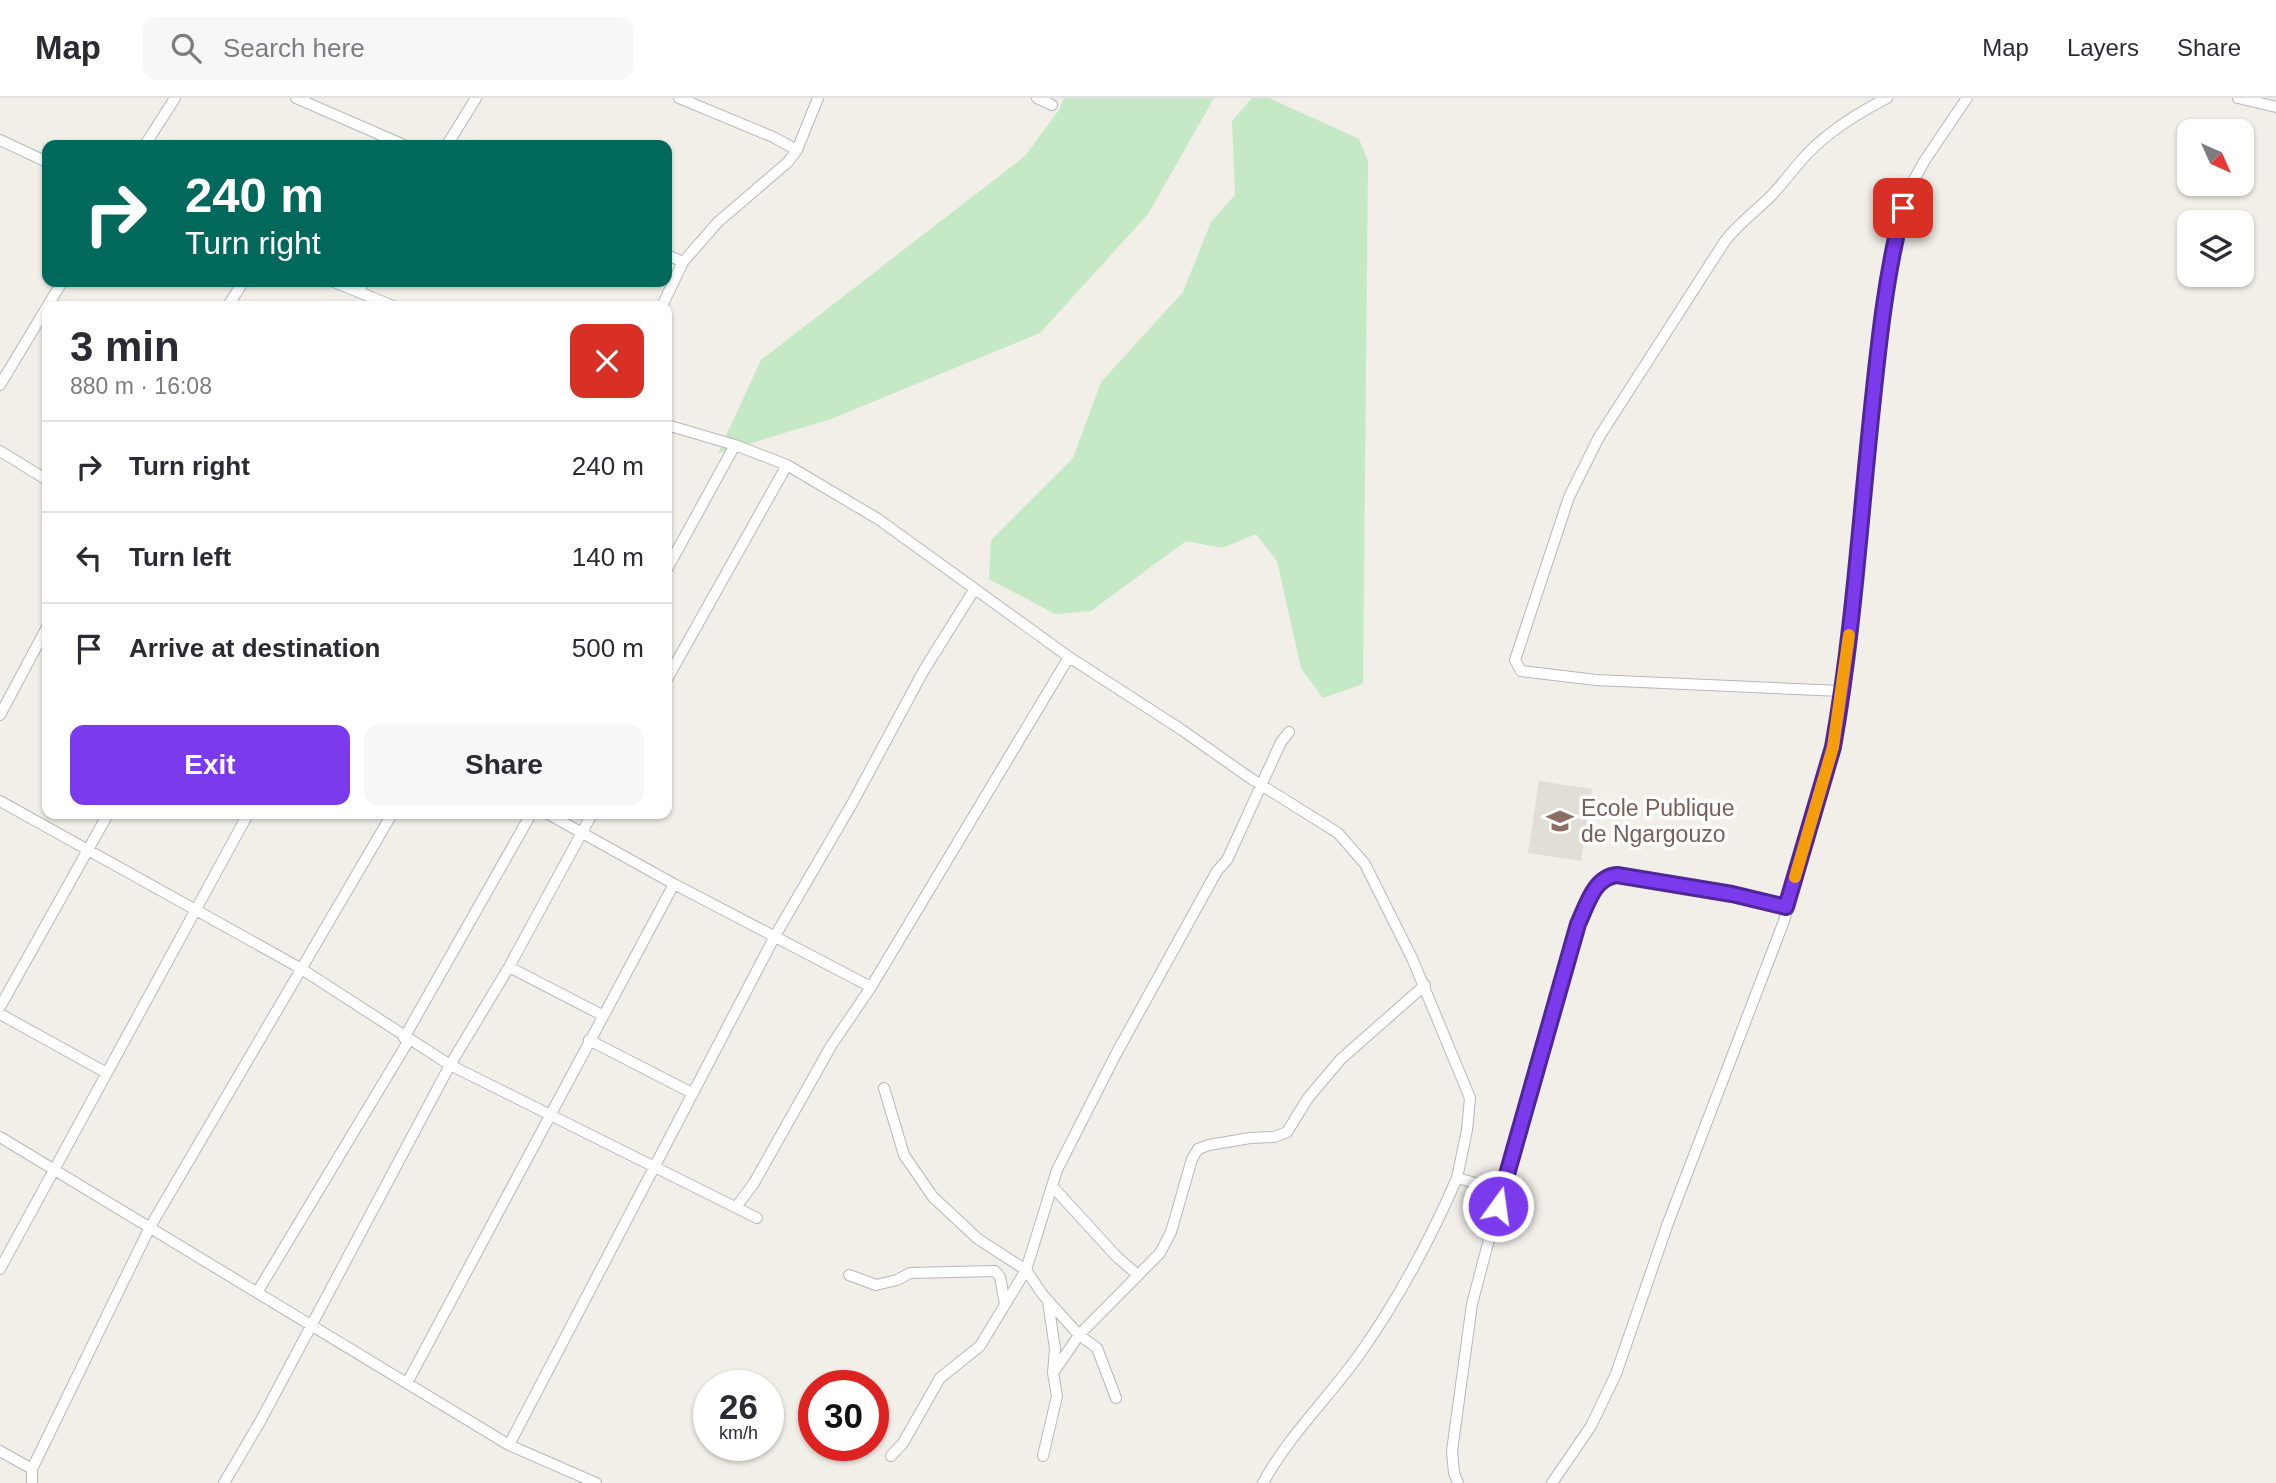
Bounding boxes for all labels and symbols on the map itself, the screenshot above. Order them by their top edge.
north arrow [2177,119,2254,196]
pin [1873,178,1933,238]
place label: Ecole Publique de Ngargouzo [1581,795,1734,847]
school or university icon: Ecole Publique de Ngargouzo [1545,806,1575,836]
position arrow [1461,1169,1535,1243]
speed limit sign: 30 [798,1370,889,1461]

